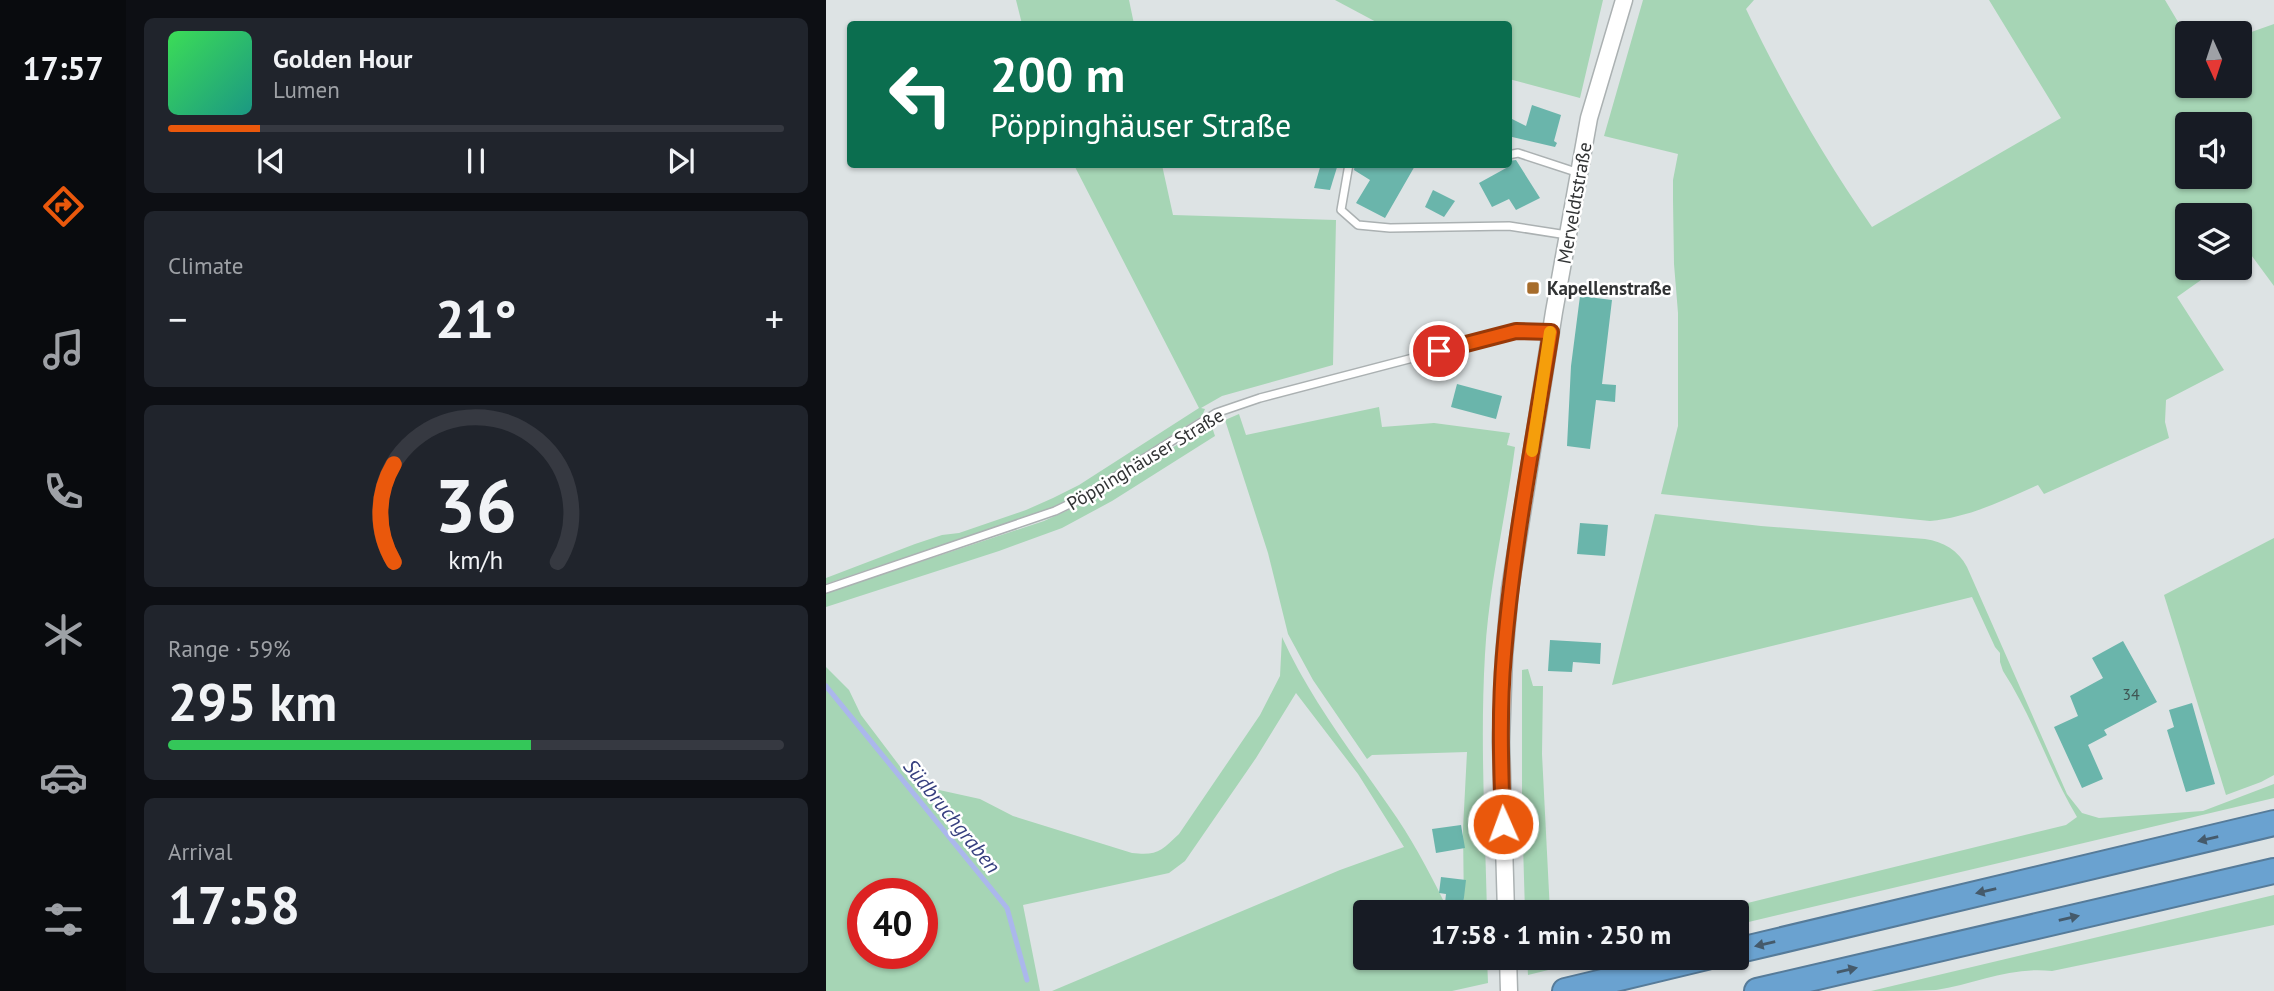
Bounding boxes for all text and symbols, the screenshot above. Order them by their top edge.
north arrow [2175,21,2252,98]
map controls [2175,21,2252,280]
text: Golden Hour [273,42,412,75]
text: 200 m [990,42,1125,106]
text: 17:57 [22,47,104,89]
icon: left [875,49,966,140]
text: Lumen [273,75,340,104]
text: Pöppinghäuser Straße [990,104,1291,146]
button: sound [2175,112,2252,189]
street label: Merveldtstraße [1551,140,1597,266]
icon: previous [252,142,290,180]
icon: pause [457,142,495,180]
icon: next [662,142,700,180]
icon: directions [39,182,88,231]
button: layers [2175,203,2252,280]
text: Climate [168,251,243,280]
place label: Kapellenstraße [1547,276,1671,300]
marker: Kapellenstraße [1525,280,1541,296]
text: 21° [435,285,517,352]
text: − [168,294,187,343]
text: + [765,294,784,343]
pin [1409,321,1469,381]
icon: music [39,325,88,374]
icon: arrive [1420,332,1458,370]
street label: Pöppinghäuser Straße [1062,403,1228,515]
text: 36 [435,458,517,552]
icon: phone [39,467,88,516]
text: km/h [449,543,503,575]
icon: climate [39,610,88,659]
text: Range · 59% [168,634,291,663]
text: 295 km [168,668,337,735]
house number: 34 [2122,684,2140,704]
icon: car [39,753,88,802]
water label: Südbruchgraben [898,753,1007,879]
position arrow [1466,787,1540,861]
one-way arrow [2196,834,2218,845]
text: Arrival [168,837,232,866]
text: 17:58 [168,871,300,938]
speed limit sign: 40 [847,878,938,969]
one-way arrow [1975,886,1997,897]
icon: filters [39,895,88,944]
one-way arrow [2058,913,2080,924]
text: 17:58 · 1 min · 250 m [1431,918,1671,951]
one-way arrow [1754,939,1776,950]
one-way arrow [1836,964,1858,975]

